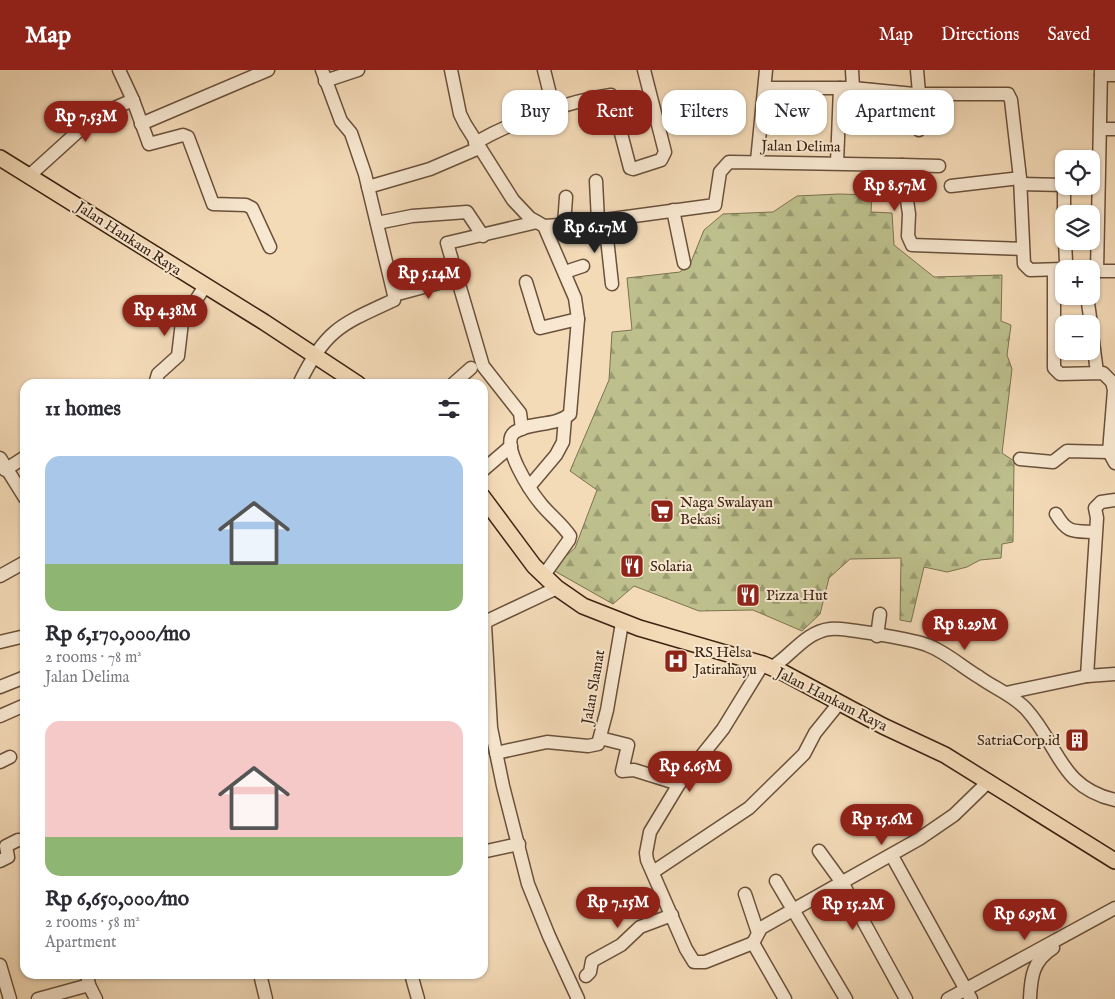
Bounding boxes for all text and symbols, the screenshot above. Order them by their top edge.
text: Map [25,20,71,51]
text: Map [879,24,913,47]
text: Directions [941,24,1019,47]
text: Saved [1047,24,1090,47]
chip: Buy [502,90,568,135]
chip: Rent [578,90,652,135]
chip: Filters [662,90,746,135]
chip: New [756,90,827,135]
chip: Apartment [837,90,954,135]
pin: Rp 7.53M [34,100,138,143]
text: Rp 7.53M [55,107,117,127]
street label: Jalan Delima [759,136,841,157]
map controls [1055,150,1100,360]
button: locate [1055,150,1100,195]
pin: Rp 8.57M [843,170,947,212]
text: Rp 8.57M [864,176,926,196]
street label: Jalan Hankam Raya [71,196,186,280]
button: layers [1055,205,1100,250]
pin: Rp 6.17M [543,212,647,254]
text: Rp 6.17M [564,218,626,238]
pin: Rp 5.14M [377,258,481,300]
button: + [1055,260,1100,305]
text: Rp 5.14M [398,264,460,284]
pin: Rp 4.38M [113,294,217,337]
text: Rp 4.38M [133,301,197,321]
button: − [1055,315,1100,360]
icon: filters [435,395,463,423]
text: 11 homes [45,396,121,423]
icon: home [209,488,299,578]
place label: Naga Swalayan Bekasi [680,493,773,529]
supermarket icon: Naga Swalayan Bekasi [649,498,675,524]
restaurant icon: Solaria [619,553,645,579]
place label: Solaria [650,557,693,576]
restaurant icon: Pizza Hut [735,582,761,608]
place label: Pizza Hut [766,586,828,605]
pin: Rp 8.29M [913,608,1017,651]
text: Rp 8.29M [933,615,997,635]
text: Rp 6,170,000/mo [45,621,190,648]
place label: RS Helsa Jatirahayu [692,643,757,679]
text: 2 rooms · 78 m² [45,648,142,668]
street label: Jalan Slamat [577,648,609,728]
hospital icon: RS Helsa Jatirahayu [663,648,689,674]
street label: Jalan Hankam Raya [771,662,891,736]
text: Jalan Delima [45,668,129,688]
building icon: SatriaCorp.id [1064,727,1090,753]
place label: SatriaCorp.id [977,731,1061,750]
pin: Rp 6.65M [638,750,742,793]
icon: home [209,753,299,843]
text: Rp 6.65M [659,757,721,777]
pin: Rp 15.6M [830,804,934,846]
text: Rp 15.6M [851,810,913,830]
text: Rp 6,650,000/mo [45,886,189,913]
pin: Rp 7.15M [566,886,670,929]
pin: Rp 15.2M [801,888,905,931]
text: Rp 7.15M [587,893,649,913]
text: Rp 15.2M [822,895,884,915]
pin: Rp 6.95M [973,898,1077,941]
text: Rp 6.95M [994,905,1056,925]
text: 2 rooms · 58 m² [45,913,140,933]
text: Apartment [45,933,116,953]

